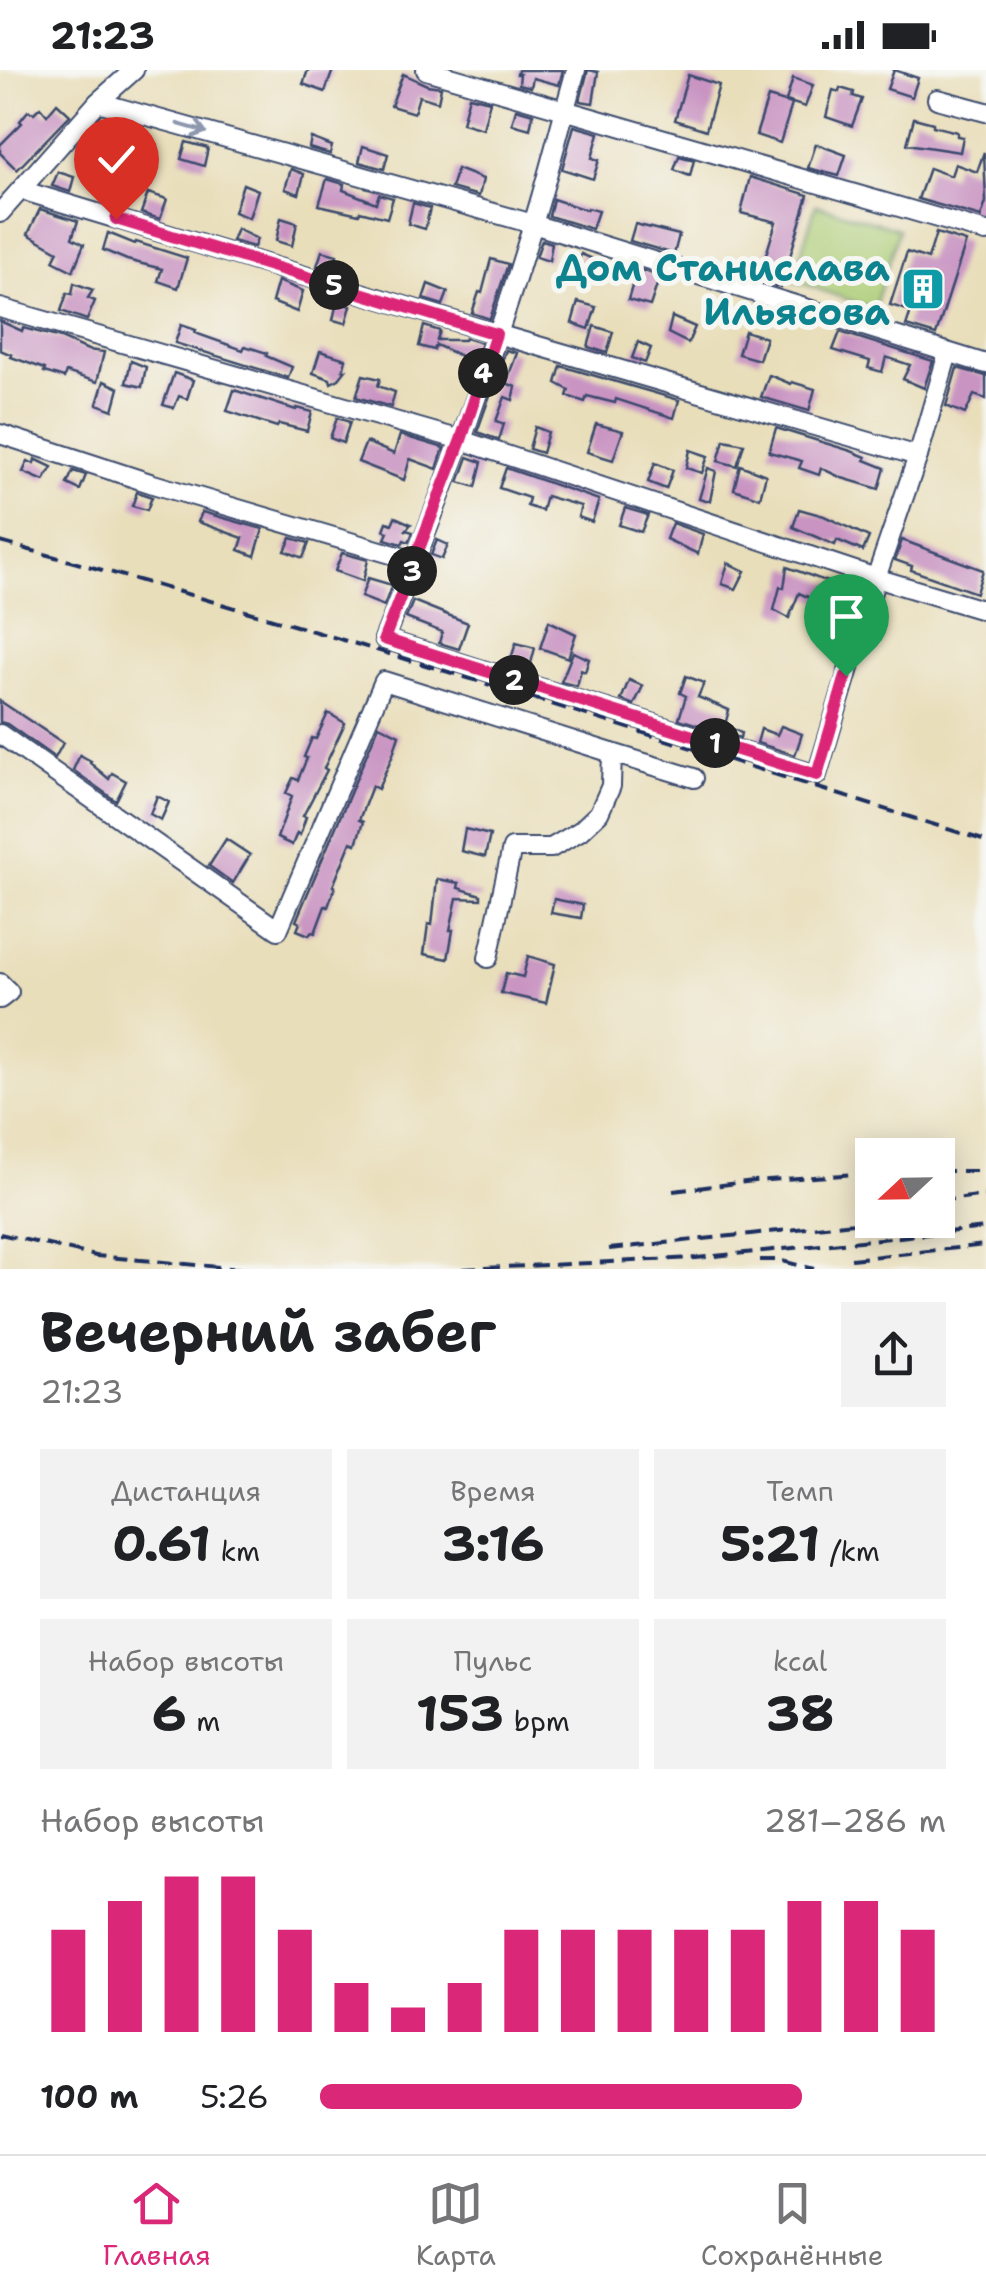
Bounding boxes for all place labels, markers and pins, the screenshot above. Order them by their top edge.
pin [74,117,159,220]
place label: Дом Станислава Ильясова [556,242,890,337]
pin: 5 [309,260,359,310]
building icon: Дом Станислава Ильясова [900,266,946,312]
pin: 4 [458,348,508,398]
pin: 3 [387,546,437,596]
pin [804,574,889,677]
pin: 2 [489,655,539,705]
pin: 1 [690,718,740,768]

